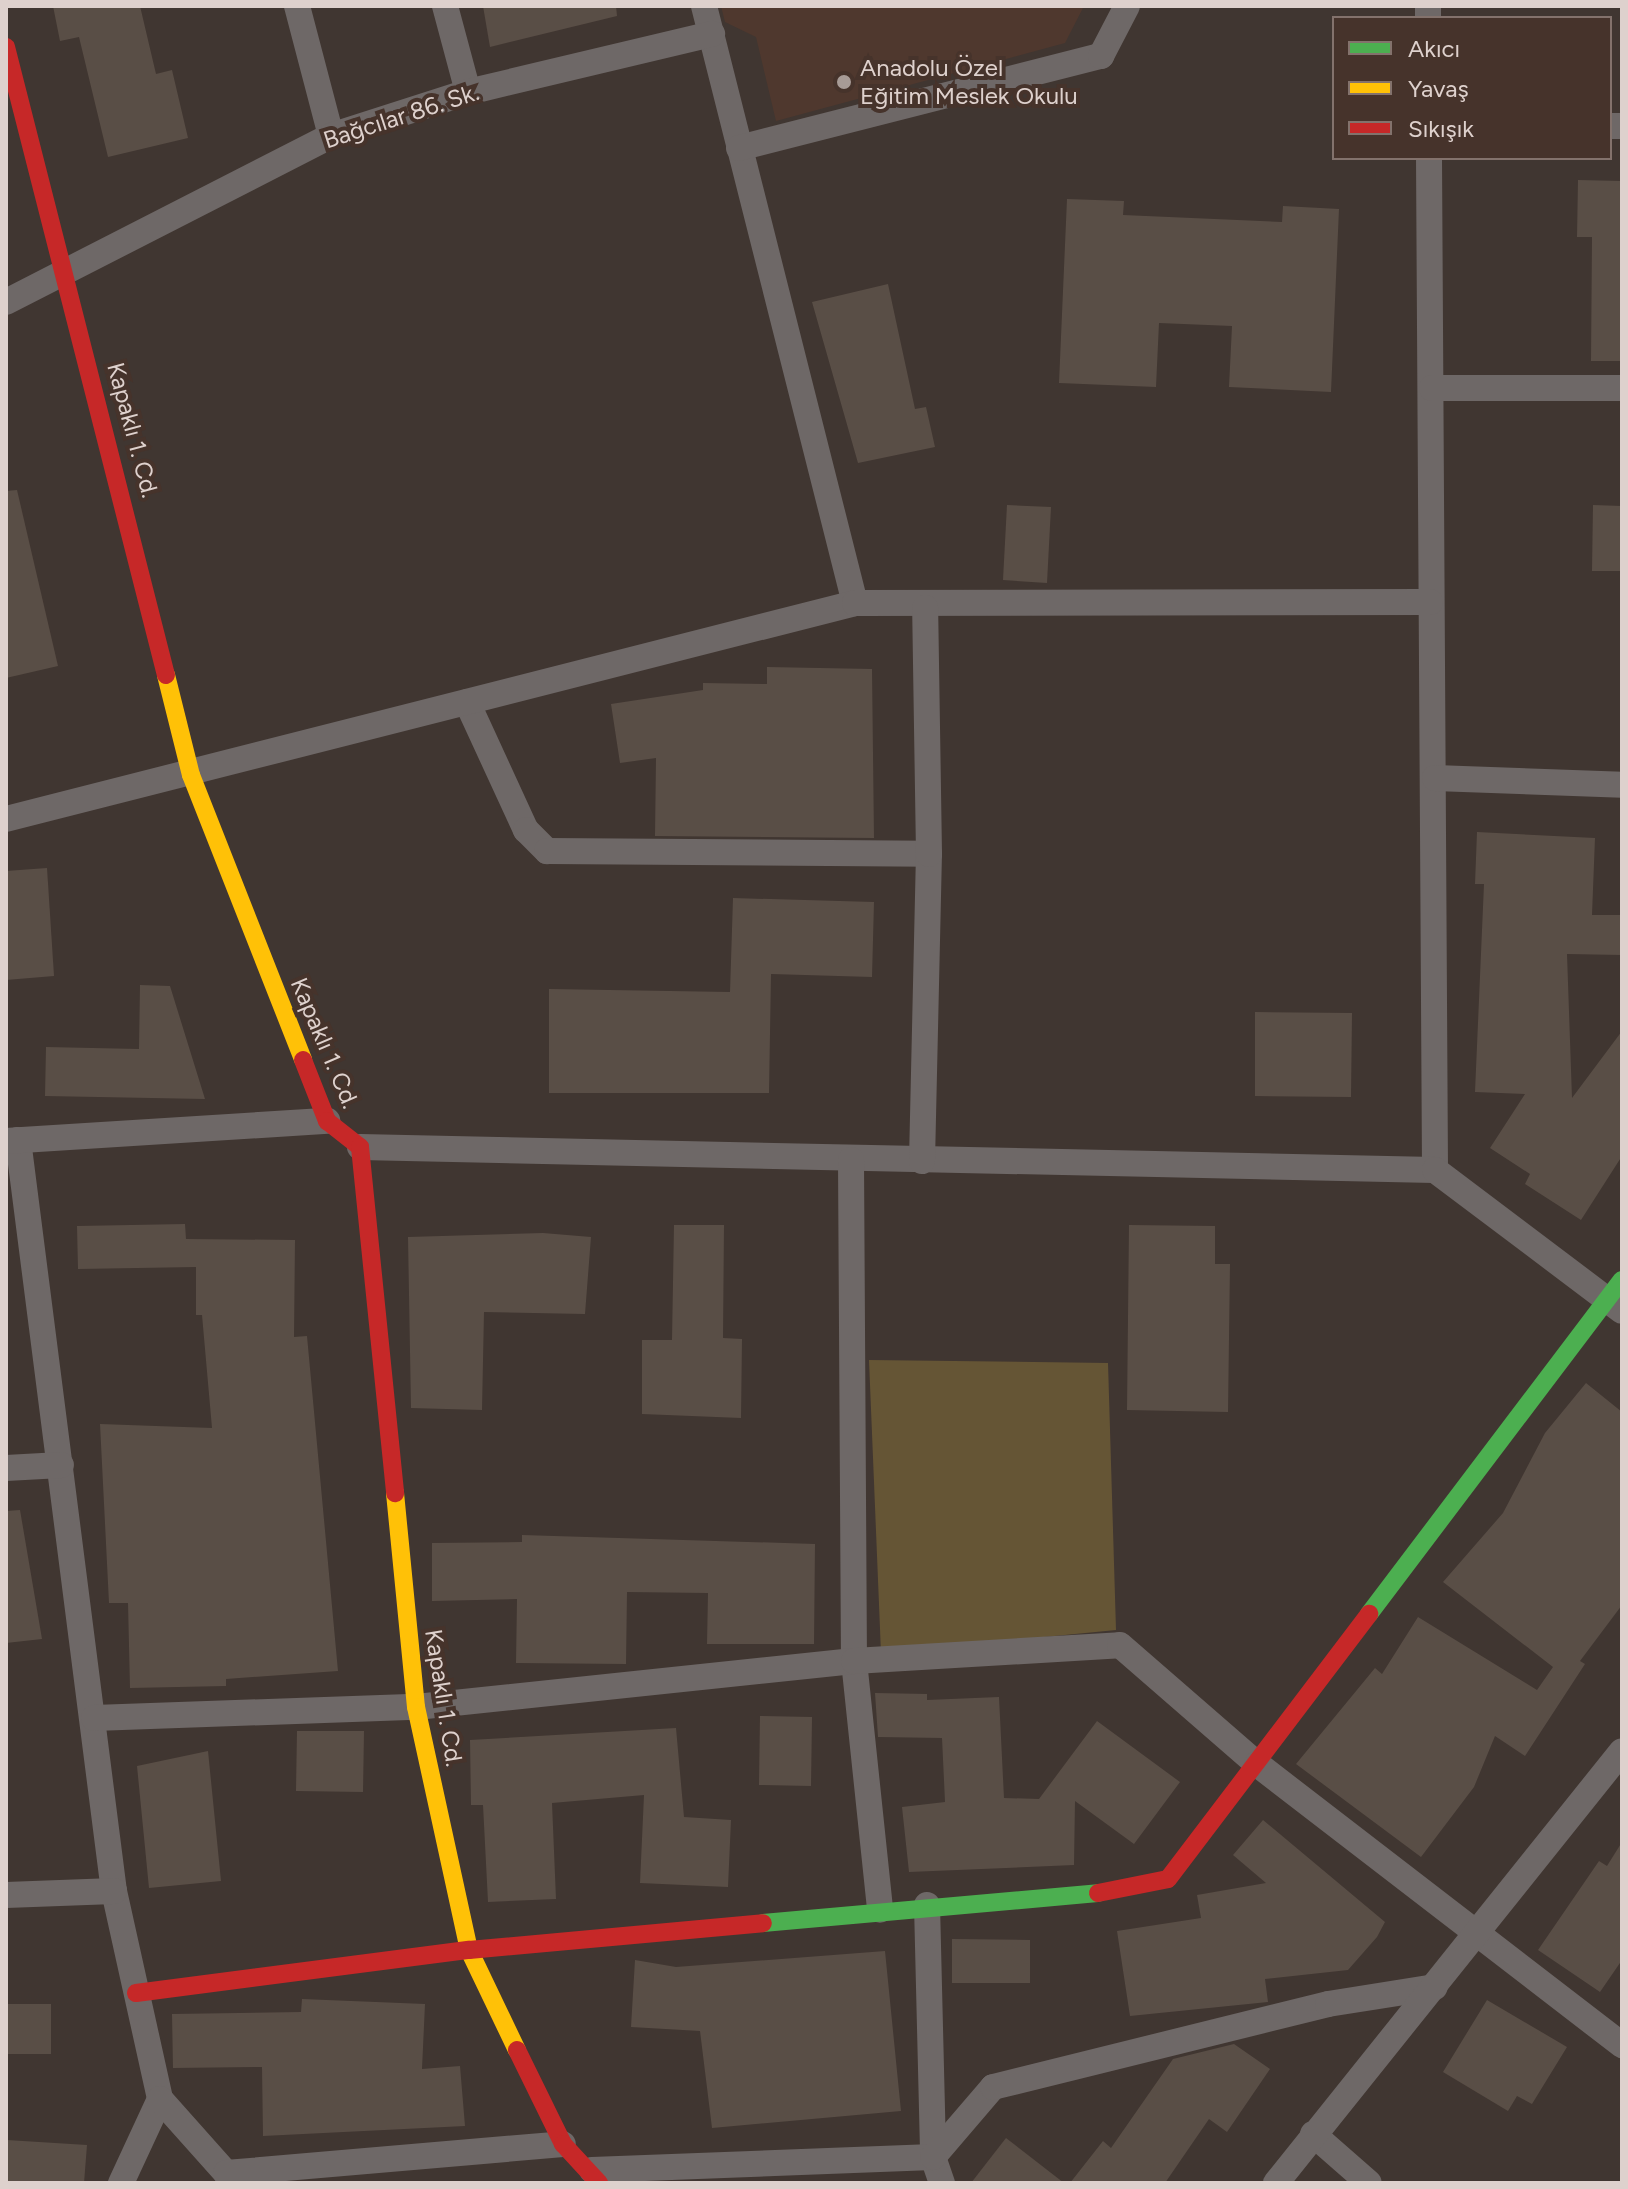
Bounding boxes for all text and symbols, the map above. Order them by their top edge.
legend [1332,16,1612,160]
text: Akıcı [1408,34,1460,63]
place label: Anadolu Özel Eğitim Meslek Okulu [860,54,1078,110]
marker: Anadolu Özel Eğitim Meslek Okulu [835,73,853,91]
text: Yavaş [1408,74,1469,103]
street label: Bağcılar 86. Sk. [320,77,482,155]
text: Sıkışık [1408,114,1474,143]
street label: Kapaklı 1. Cd. [101,359,165,501]
street label: Kapaklı 1. Cd. [285,974,365,1112]
street label: Kapaklı 1. Cd. [419,1627,469,1769]

